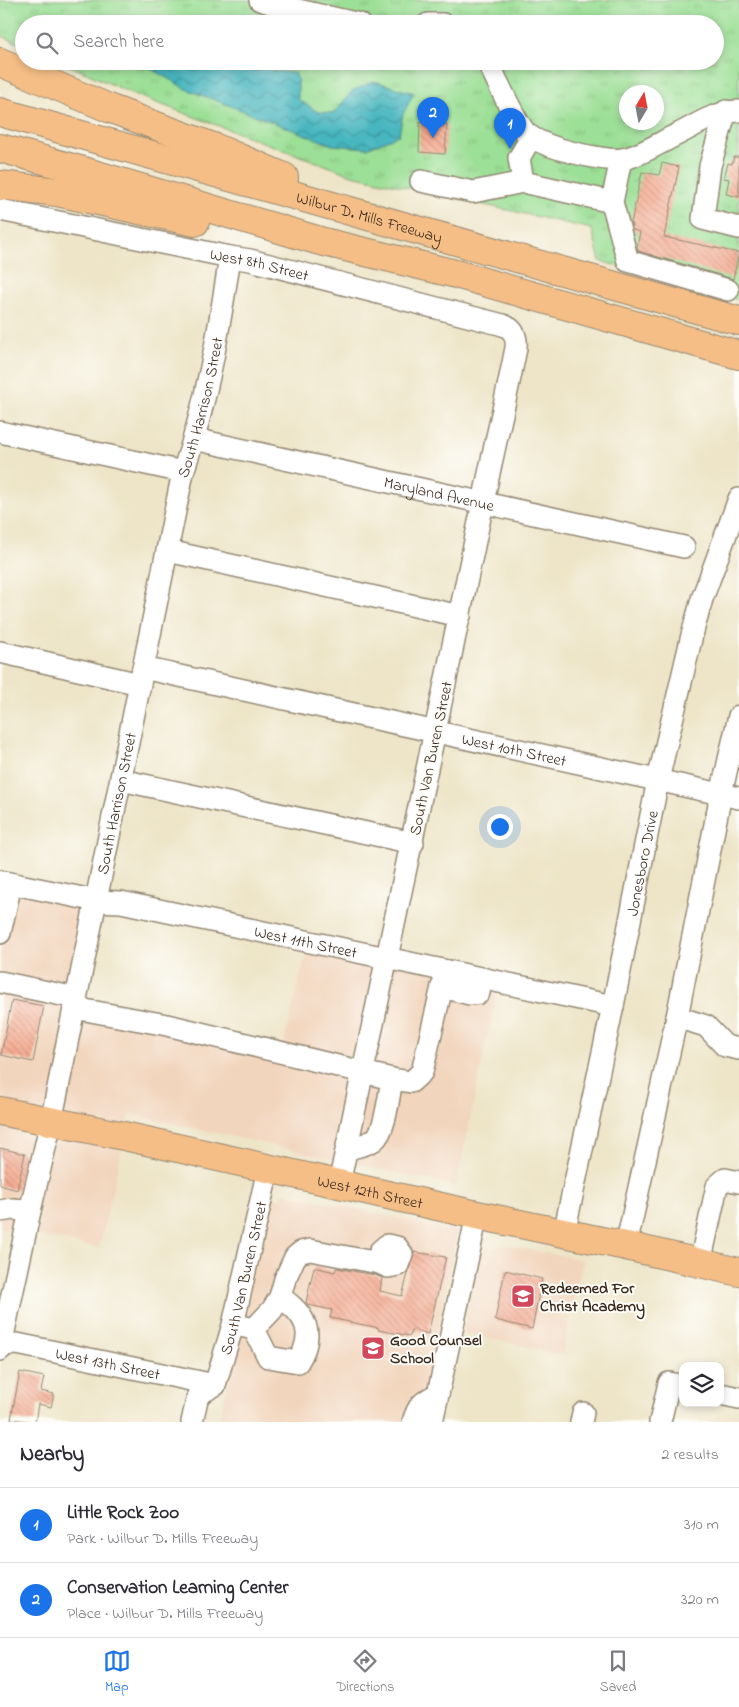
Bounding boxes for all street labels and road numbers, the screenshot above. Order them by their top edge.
street label: Wilbur D. Mills Freeway [293,186,445,251]
street label: West 8th Street [208,243,311,289]
street label: South Harrison Street [172,335,231,481]
street label: Maryland Avenue [381,471,497,519]
street label: South Van Buren Street [404,679,460,838]
street label: West 10th Street [459,728,569,774]
street label: South Harrison Street [92,730,144,877]
street label: Jonesboro Drive [621,808,666,918]
street label: West 11th Street [252,920,360,966]
street label: West 12th Street [315,1170,426,1217]
street label: South Van Buren Street [215,1198,275,1358]
street label: West 13th Street [53,1342,163,1387]

